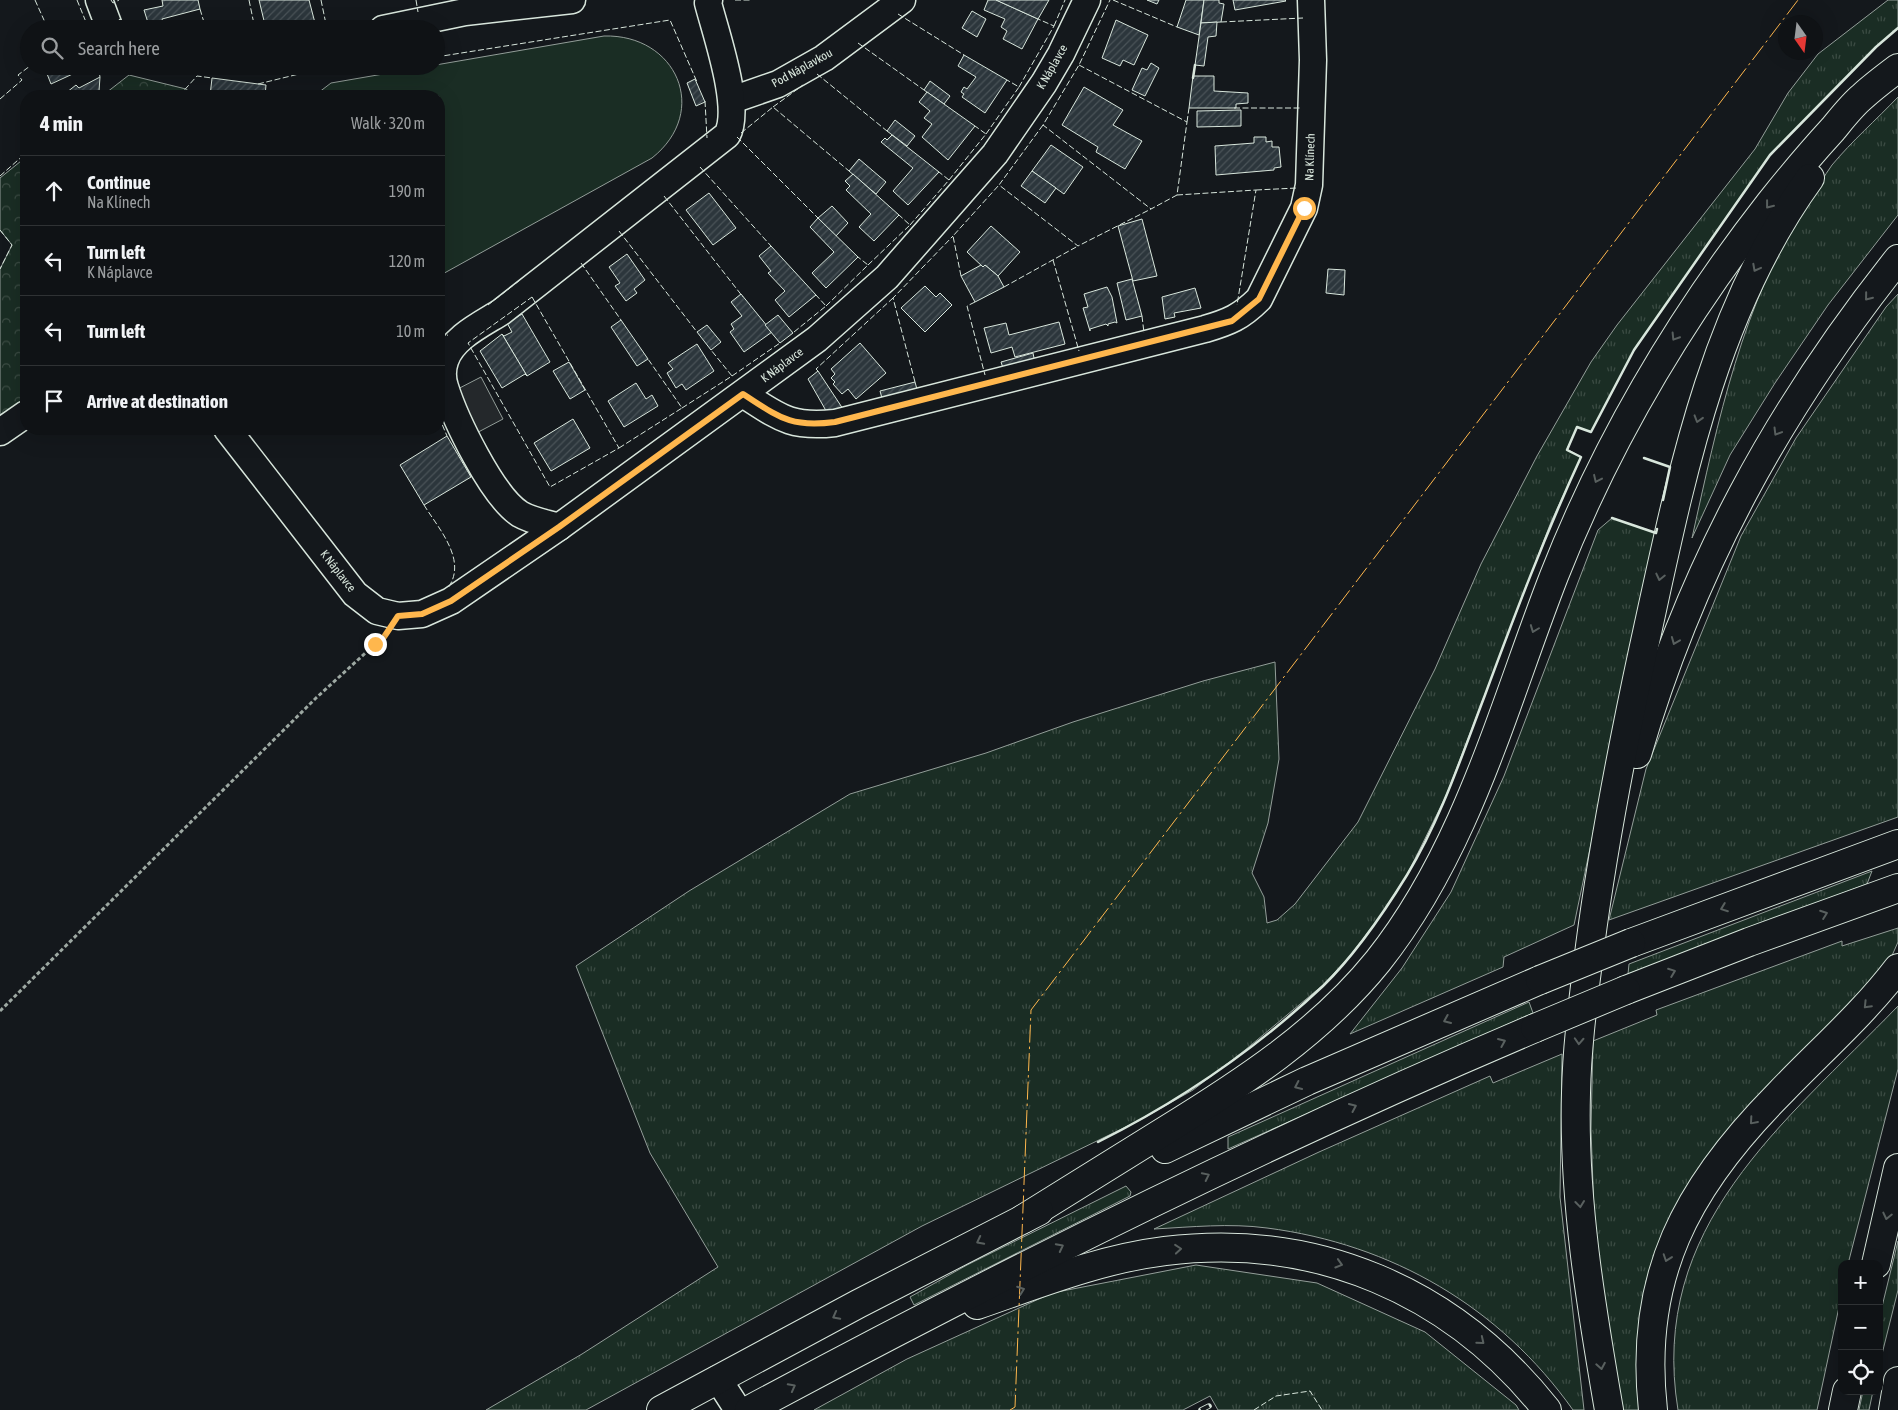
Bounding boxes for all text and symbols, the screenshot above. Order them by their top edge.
north arrow [1778,15,1823,60]
search box [20,20,445,75]
icon: search [38,34,66,62]
text: Search here [78,37,160,59]
street label: K Náplavce [1034,42,1070,92]
street label: Pod Náplavkou [769,45,835,90]
text: 4 min [40,111,83,135]
text: Walk · 320 m [351,114,425,132]
street label: Na Klínech [1302,133,1318,181]
text: Continue [87,171,151,193]
icon: ahead [40,177,68,205]
text: 190 m [389,182,425,200]
text: Na Klínech [87,193,150,211]
route start [1293,197,1316,220]
one-way arrow [1766,199,1774,208]
text: Turn left [87,241,145,263]
icon: left [40,247,68,275]
text: 120 m [389,252,425,270]
one-way arrow [1752,262,1762,271]
text: K Náplavce [87,263,153,281]
one-way arrow [1864,292,1873,301]
icon: left [40,317,68,345]
text: Turn left [87,320,145,342]
text: 10 m [396,322,425,340]
one-way arrow [1672,332,1681,341]
street label: K Náplavce [758,345,806,385]
icon: arrive [40,387,68,415]
text: Arrive at destination [87,390,228,412]
one-way arrow [1693,414,1703,423]
one-way arrow [1773,426,1783,435]
one-way arrow [1593,474,1603,483]
street label: K Náplavce [317,547,359,595]
one-way arrow [1655,573,1666,581]
one-way arrow [1530,625,1540,633]
route end [364,633,387,656]
one-way arrow [1671,636,1681,645]
one-way arrow [1720,902,1728,912]
one-way arrow [1819,910,1828,920]
one-way arrow [1667,968,1676,978]
one-way arrow [1863,999,1872,1008]
one-way arrow [1443,1013,1452,1024]
one-way arrow [1497,1038,1506,1049]
one-way arrow [1573,1038,1584,1046]
one-way arrow [1294,1079,1303,1090]
one-way arrow [1348,1103,1357,1114]
one-way arrow [1750,1116,1759,1125]
one-way arrow [1201,1172,1210,1182]
one-way arrow [1574,1201,1585,1209]
one-way arrow [1882,1211,1893,1220]
one-way arrow [976,1235,985,1245]
one-way arrow [1055,1243,1064,1253]
one-way arrow [1175,1244,1183,1255]
one-way arrow [1663,1253,1673,1262]
one-way arrow [1334,1259,1343,1269]
map controls [1838,1260,1883,1395]
button: + [1838,1260,1883,1305]
one-way arrow [1017,1285,1025,1295]
button: − [1838,1305,1883,1350]
one-way arrow [832,1310,841,1320]
one-way arrow [1475,1335,1484,1343]
button: locate [1838,1350,1883,1395]
one-way arrow [1596,1361,1606,1370]
one-way arrow [787,1383,796,1393]

